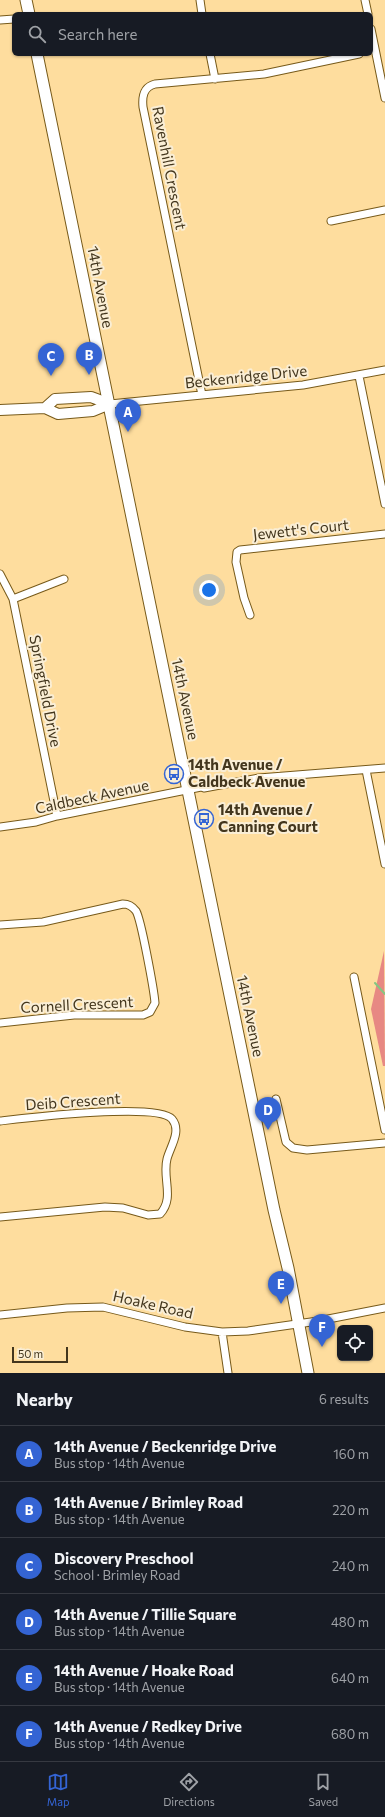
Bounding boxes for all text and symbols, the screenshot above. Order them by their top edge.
search box [12,12,373,56]
icon: search [26,23,48,45]
text: Search here [58,25,137,43]
street label: Ravenhill Crescent [149,105,191,231]
street label: 14th Avenue [84,244,118,329]
pin: B [76,342,102,375]
pin: C [38,343,64,376]
street label: Beckenridge Drive [184,361,308,391]
pin: A [115,399,141,432]
street label: Jewett's Court [252,515,350,543]
your location [199,580,219,600]
street label: Springfield Drive [26,633,66,748]
street label: 14th Avenue [169,656,203,741]
place label: 14th Avenue / Caldbeck Avenue [188,755,306,790]
bus stop icon: 14th Avenue / Caldbeck Avenue [163,763,185,785]
street label: Caldbeck Avenue [33,775,150,817]
place label: 14th Avenue / Canning Court [218,800,318,835]
bus stop icon: 14th Avenue / Canning Court [193,808,215,830]
street label: 14th Avenue [234,973,268,1058]
street label: Cornell Crescent [20,992,134,1016]
street label: Deib Crescent [25,1089,121,1113]
pin: D [255,1097,281,1130]
pin: E [268,1271,294,1304]
street label: Hoake Road [111,1286,195,1322]
pin: F [309,1314,335,1347]
map controls [337,1325,373,1361]
button: locate [337,1325,373,1361]
scale bar [12,1345,68,1364]
text: 50 m [18,1347,43,1360]
text: Nearby [16,1389,73,1410]
text: 6 results [319,1391,369,1407]
text: 14th Avenue / Beckenridge Drive [54,1437,276,1455]
text: A [24,1446,34,1462]
text: 160 m [333,1446,369,1462]
text: Bus stop · 14th Avenue [54,1455,185,1471]
text: 14th Avenue / Brimley Road [54,1493,243,1511]
text: B [25,1502,33,1518]
text: 220 m [332,1502,369,1518]
text: Bus stop · 14th Avenue [54,1511,185,1527]
text: Discovery Preschool [54,1549,194,1567]
text: C [25,1558,33,1574]
text: 240 m [332,1558,369,1574]
text: School · Brimley Road [54,1567,180,1583]
text: 14th Avenue / Tillie Square [54,1605,236,1623]
text: D [24,1614,34,1630]
text: 480 m [331,1614,369,1630]
text: Bus stop · 14th Avenue [54,1623,185,1639]
text: 14th Avenue / Hoake Road [54,1661,234,1679]
text: E [25,1670,33,1686]
text: 640 m [331,1670,369,1686]
text: Bus stop · 14th Avenue [54,1679,185,1695]
text: 14th Avenue / Redkey Drive [54,1717,242,1735]
text: F [25,1726,33,1742]
text: 680 m [331,1726,369,1742]
text: Bus stop · 14th Avenue [54,1735,185,1751]
tab: Map [47,1771,70,1808]
tab: Directions [163,1771,215,1808]
tab: Saved [308,1771,338,1808]

